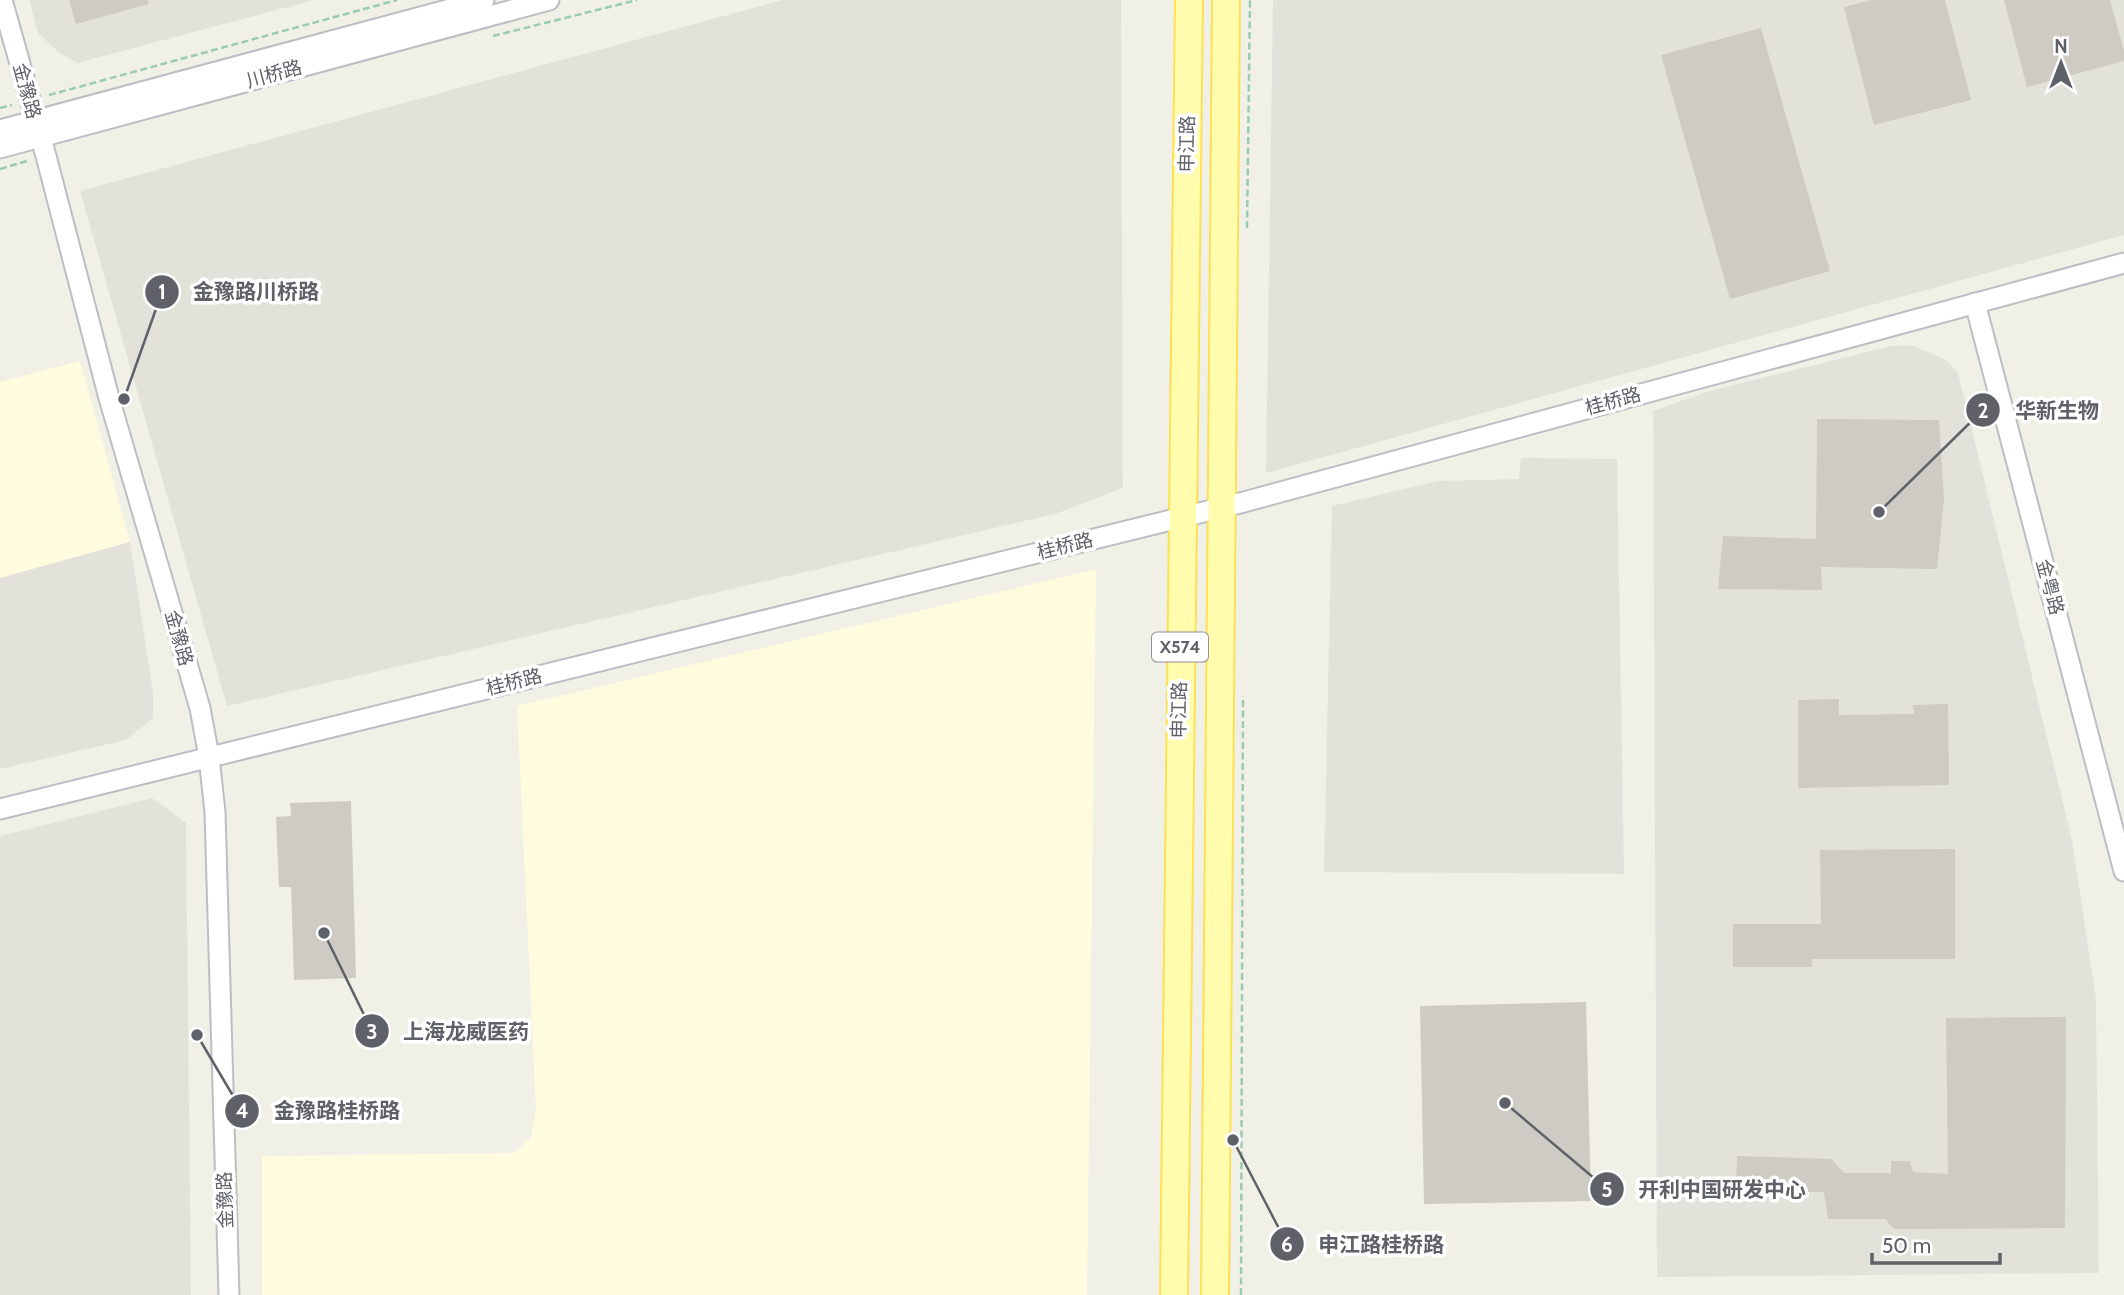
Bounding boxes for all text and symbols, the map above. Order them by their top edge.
north arrow [2026,28,2096,98]
text: N [2054,35,2068,58]
street label: 川桥路 [243,56,305,92]
street label: 金豫路 [9,60,45,122]
street label: 申江路 [1175,115,1199,173]
callout: 金豫路川桥路 [144,271,333,313]
text: 1 [158,279,166,304]
text: 金豫路川桥路 [193,279,319,304]
street label: 桂桥路 [1582,383,1644,419]
callout: 华新生物 [1966,389,2113,431]
text: 2 [1977,398,1989,423]
text: 华新生物 [2015,398,2099,423]
street label: 桂桥路 [1035,528,1095,564]
street label: 金粤路 [2032,556,2068,618]
street label: 金豫路 [160,607,198,669]
road number: X574 [1152,632,1208,662]
street label: 桂桥路 [484,664,544,700]
street label: 申江路 [1167,681,1191,739]
callout: 上海龙威医药 [354,1010,543,1052]
text: 3 [366,1019,378,1044]
text: 上海龙威医药 [403,1019,529,1044]
callout: 金豫路桂桥路 [225,1090,414,1132]
text: 4 [235,1098,249,1123]
text: 金豫路桂桥路 [274,1098,400,1123]
callout: 开利中国研发中心 [1589,1168,1820,1210]
street label: 金豫路 [213,1171,237,1229]
text: 5 [1601,1177,1613,1202]
text: 开利中国研发中心 [1638,1177,1806,1202]
scale bar [1872,1222,2000,1266]
callout: 申江路桂桥路 [1269,1223,1458,1265]
text: 6 [1281,1232,1293,1257]
text: 申江路桂桥路 [1318,1232,1444,1257]
text: 50 m [1882,1233,1931,1258]

